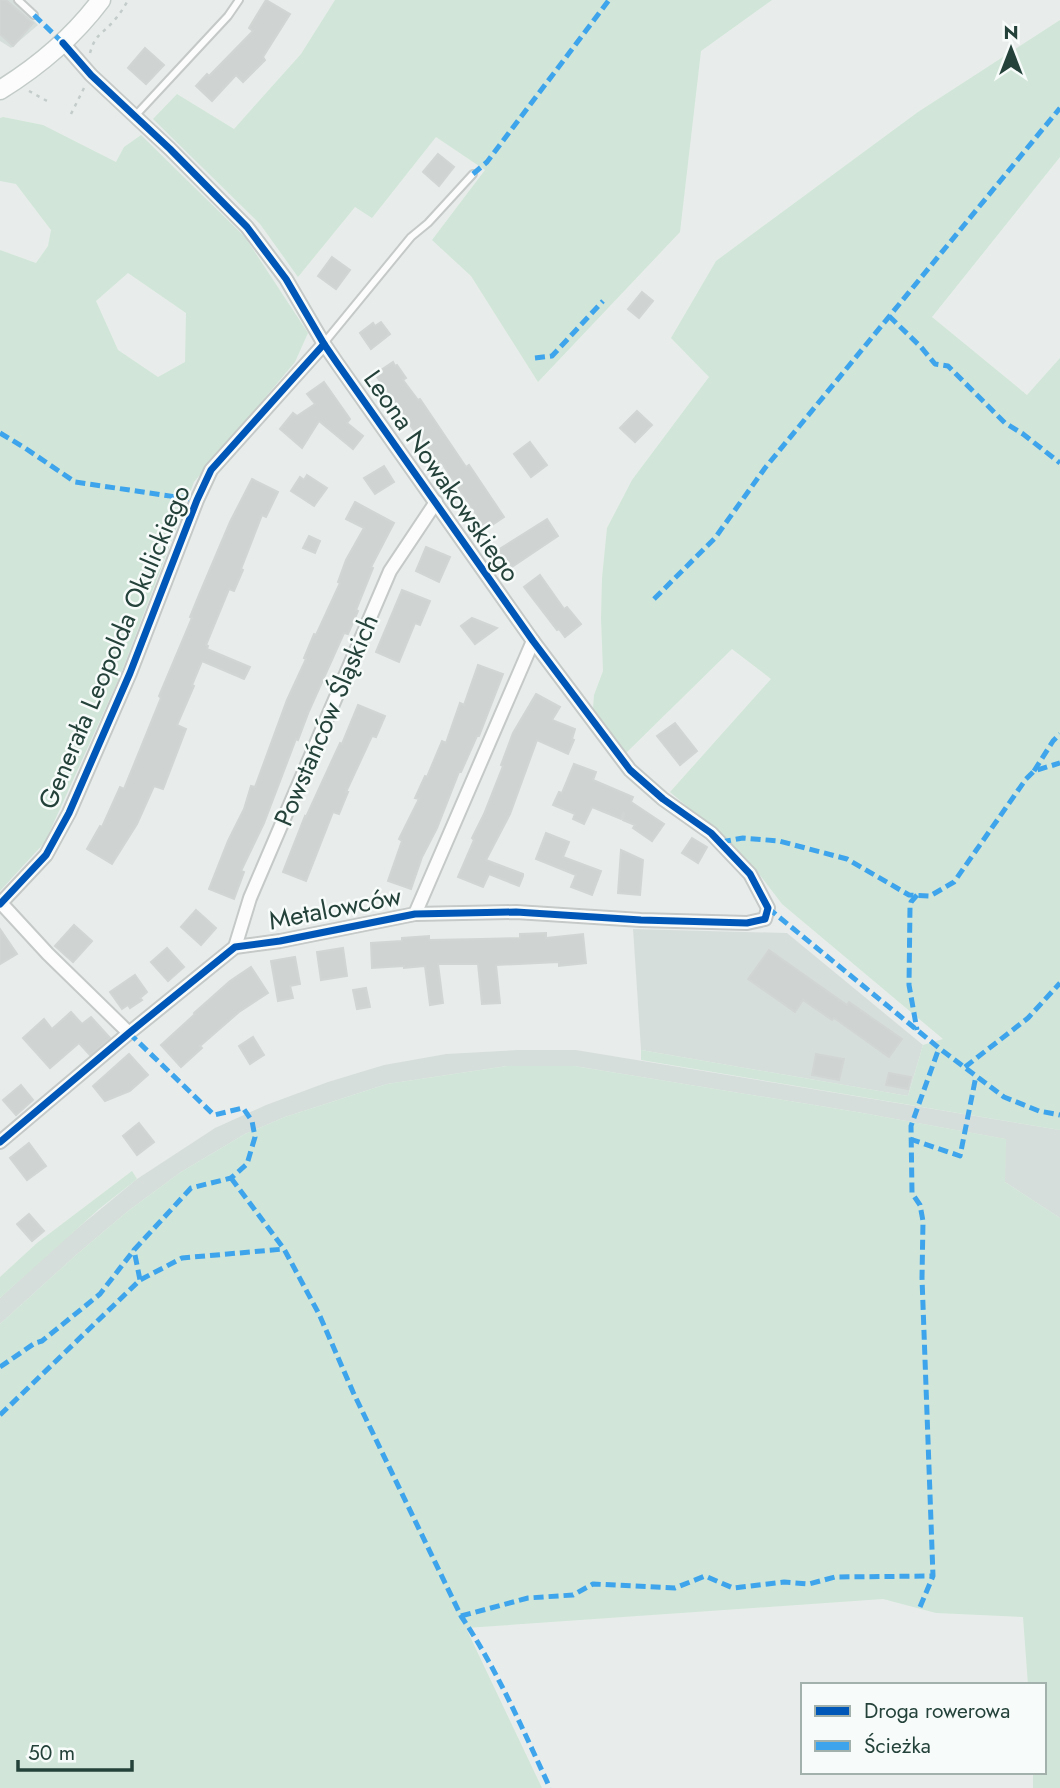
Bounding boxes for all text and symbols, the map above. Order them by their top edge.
north arrow [976,14,1046,84]
text: N [1003,19,1019,46]
street label: Leona Nowakowskiego [354,362,530,590]
street label: Generała Leopolda Okulickiego [28,479,200,815]
street label: Powstańców Śląskich [264,608,388,832]
street label: Metalowców [266,876,405,939]
legend [801,1683,1046,1774]
text: Droga rowerowa [864,1696,1010,1726]
scale bar [18,1728,131,1772]
text: Ścieżka [864,1731,931,1761]
text: 50 m [28,1738,75,1768]

